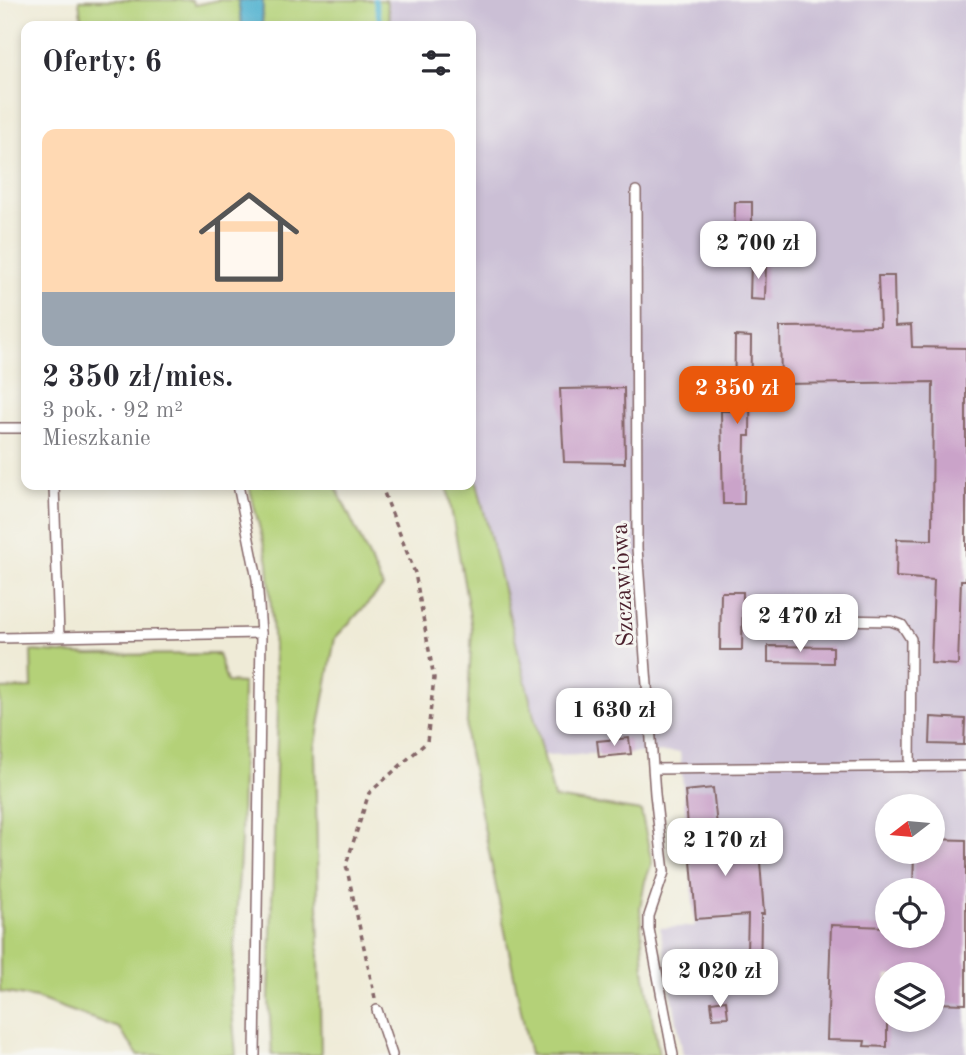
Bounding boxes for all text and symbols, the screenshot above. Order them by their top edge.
icon: filters [417,44,455,82]
text: Oferty: 6 [42,48,162,78]
icon: home [186,174,312,300]
pin: 2 700 zł [686,222,830,281]
text: 2 700 zł [716,232,800,255]
text: 2 350 zł/mies. [42,363,233,393]
pin: 2 350 zł [665,366,809,426]
text: 2 350 zł [695,377,779,400]
text: 3 pok. · 92 m² [42,399,183,422]
text: Mieszkanie [42,427,151,450]
street label: Szczawiowa [609,522,639,647]
pin: 2 470 zł [728,594,872,654]
text: 2 470 zł [758,605,842,628]
pin: 1 630 zł [542,688,686,748]
text: 1 630 zł [572,699,656,722]
north arrow [875,794,945,864]
map controls [875,794,945,1032]
pin: 2 170 zł [653,818,797,878]
text: 2 170 zł [683,829,767,852]
button: locate [875,878,945,948]
pin: 2 020 zł [648,950,792,1009]
text: 2 020 zł [678,960,762,983]
button: layers [875,962,945,1032]

